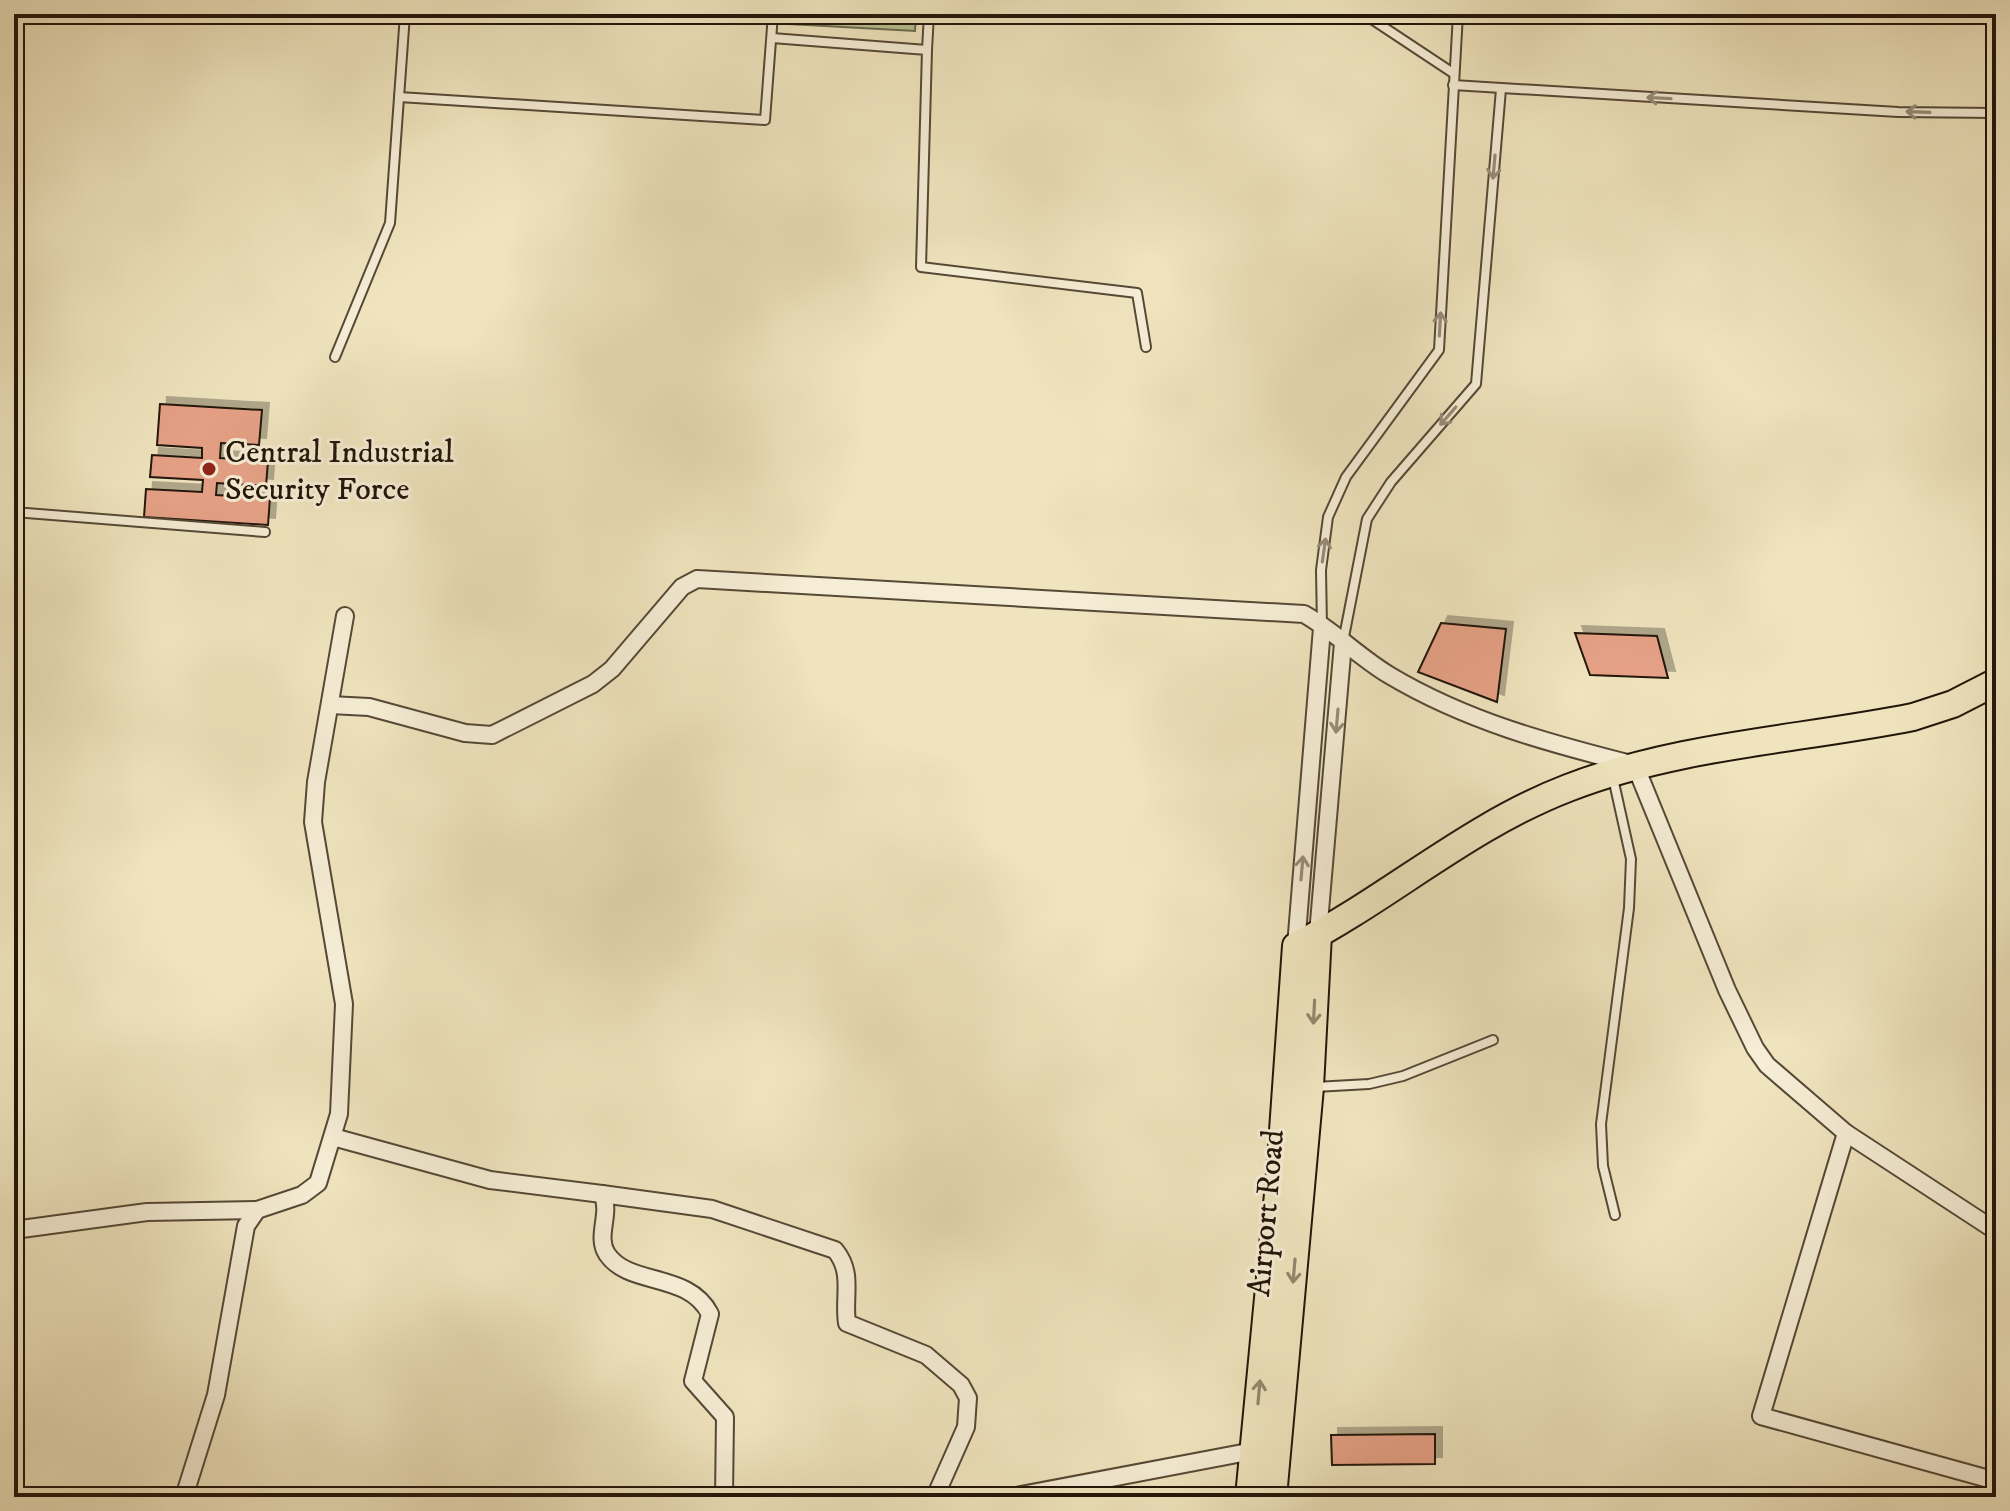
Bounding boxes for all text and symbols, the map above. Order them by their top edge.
one-way arrow [1646,90,1673,105]
one-way arrow [1905,105,1932,120]
one-way arrow [1486,153,1501,180]
one-way arrow [1433,311,1448,338]
one-way arrow [1439,405,1457,426]
place label: Central Industrial Security Force [225,433,454,510]
marker: Central Industrial Security Force [200,460,218,478]
one-way arrow [1316,537,1331,564]
one-way arrow [1330,707,1345,734]
one-way arrow [1295,855,1310,882]
one-way arrow [1306,998,1321,1025]
street label: Airport Road [1240,1128,1294,1298]
one-way arrow [1286,1257,1301,1284]
one-way arrow [1252,1379,1267,1405]

